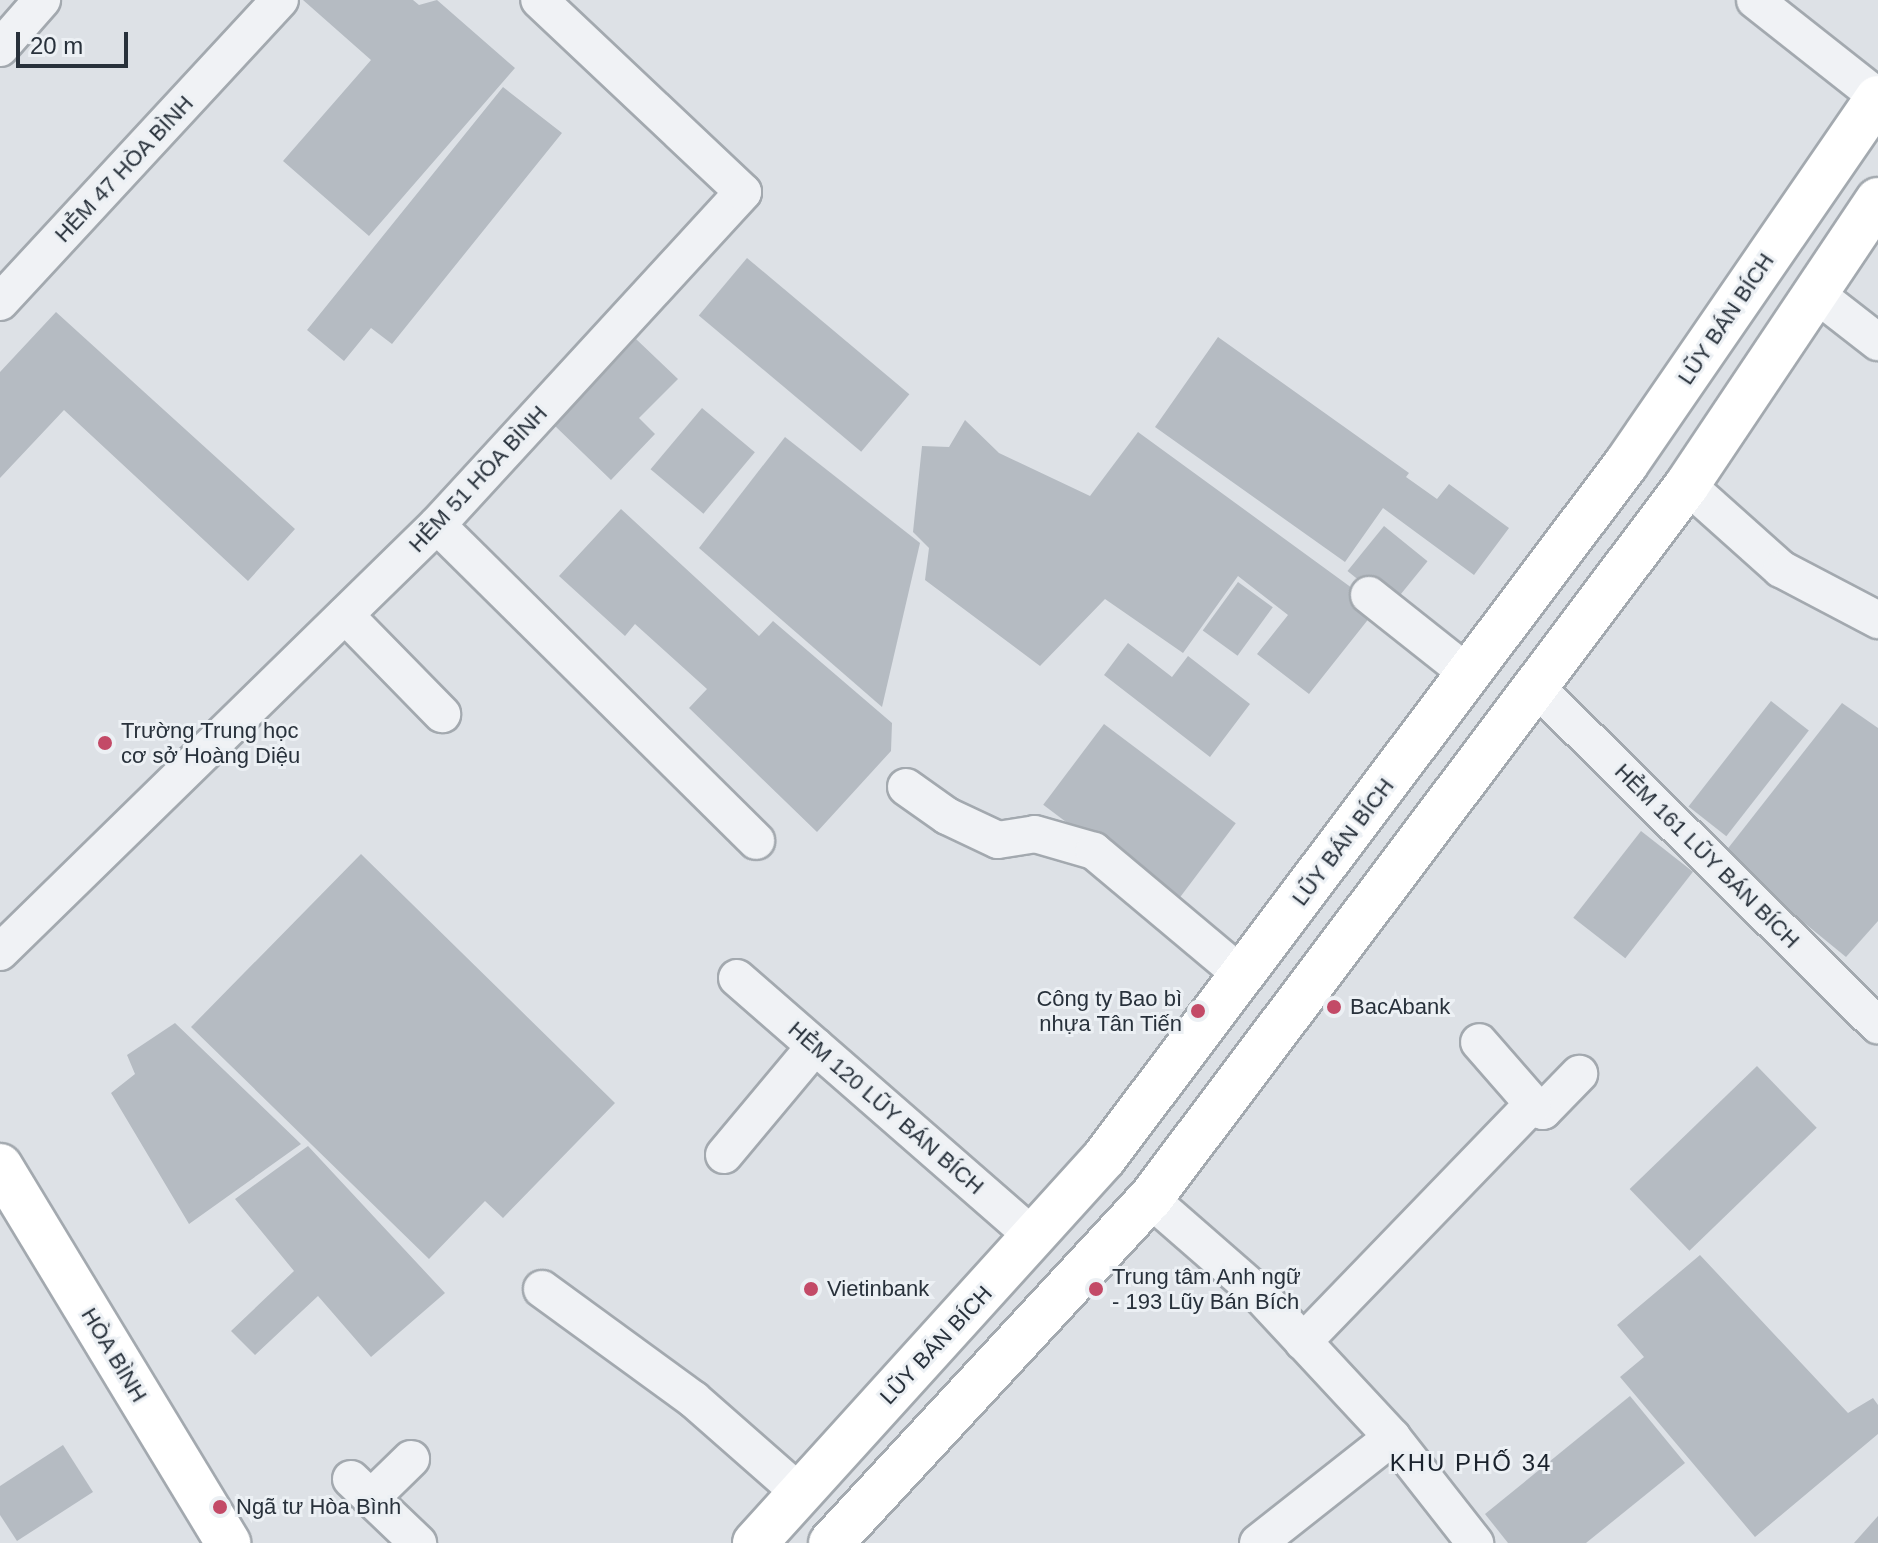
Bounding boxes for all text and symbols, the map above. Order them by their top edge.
scale bar [20,16,132,66]
text: 20 m [30,32,83,59]
street label: HẺM 47 HÒA BÌNH [49,90,199,248]
street label: LŨY BÁN BÍCH [1672,248,1780,390]
street label: HẺM 51 HÒA BÌNH [403,400,553,558]
place label: Trường Trung học cơ sở Hoàng Diệu [121,717,300,768]
marker: Trường Trung học cơ sở Hoàng Diệu [96,734,114,752]
street label: HẺM 161 LŨY BÁN BÍCH [1609,758,1805,954]
street label: LŨY BÁN BÍCH [1286,773,1400,911]
place label: Công ty Bao bì nhựa Tân Tiến [1036,985,1182,1036]
place label: BacAbank [1350,994,1450,1020]
marker: BacAbank [1325,998,1343,1016]
marker: Công ty Bao bì nhựa Tân Tiến [1189,1002,1207,1020]
street label: HẺM 120 LŨY BÁN BÍCH [783,1016,989,1200]
place label: Trung tâm Anh ngữ - 193 Lũy Bán Bích [1112,1263,1302,1314]
place label: Vietinbank [827,1276,929,1302]
marker: Vietinbank [802,1280,820,1298]
street label: LŨY BÁN BÍCH [874,1280,998,1410]
marker: Trung tâm Anh ngữ - 193 Lũy Bán Bích [1087,1280,1105,1298]
street label: HÒA BÌNH [75,1303,153,1407]
district label: KHU PHỐ 34 [1390,1449,1552,1477]
place label: Ngã tư Hòa Bình [236,1494,401,1520]
marker: Ngã tư Hòa Bình [211,1498,229,1516]

